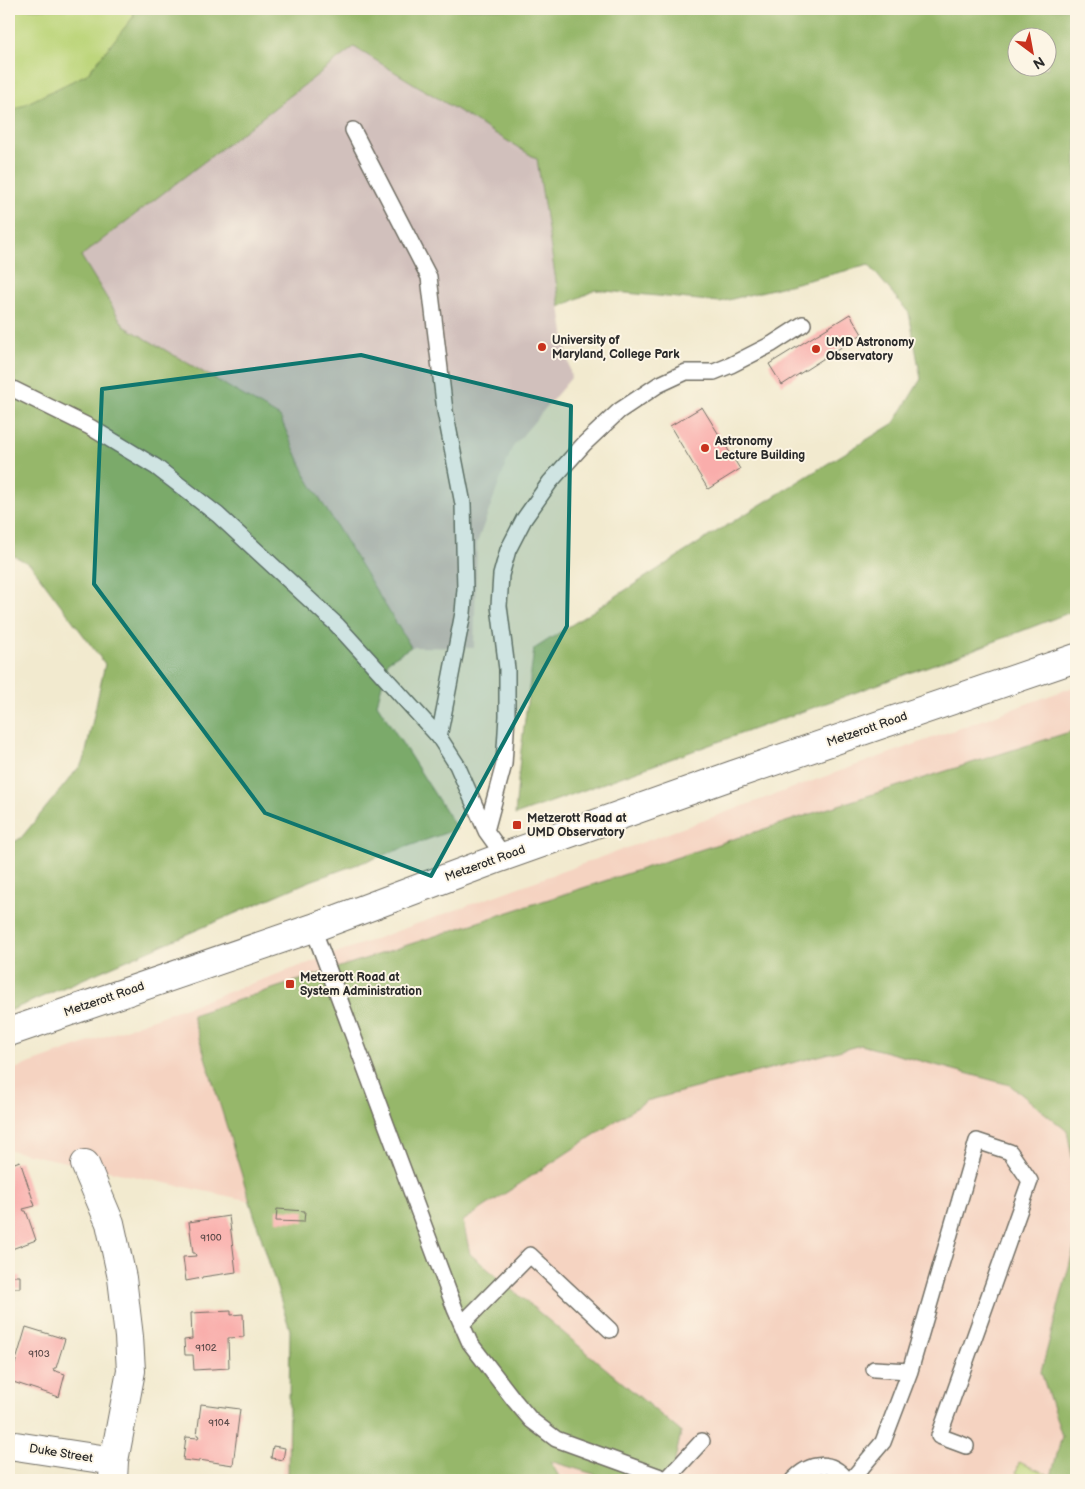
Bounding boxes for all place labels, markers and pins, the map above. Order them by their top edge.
place label: University of Maryland, College Park [552,333,680,362]
place label: UMD Astronomy Observatory [826,335,914,364]
marker: University of Maryland, College Park [536,341,548,353]
marker: UMD Astronomy Observatory [810,343,822,355]
place label: Astronomy Lecture Building [714,434,805,463]
marker: Astronomy Lecture Building [699,442,711,454]
place label: Metzerott Road at UMD Observatory [527,811,626,840]
marker: Metzerott Road at UMD Observatory [511,819,523,831]
place label: Metzerott Road at System Administration [300,970,422,999]
marker: Metzerott Road at System Administration [284,978,296,990]

